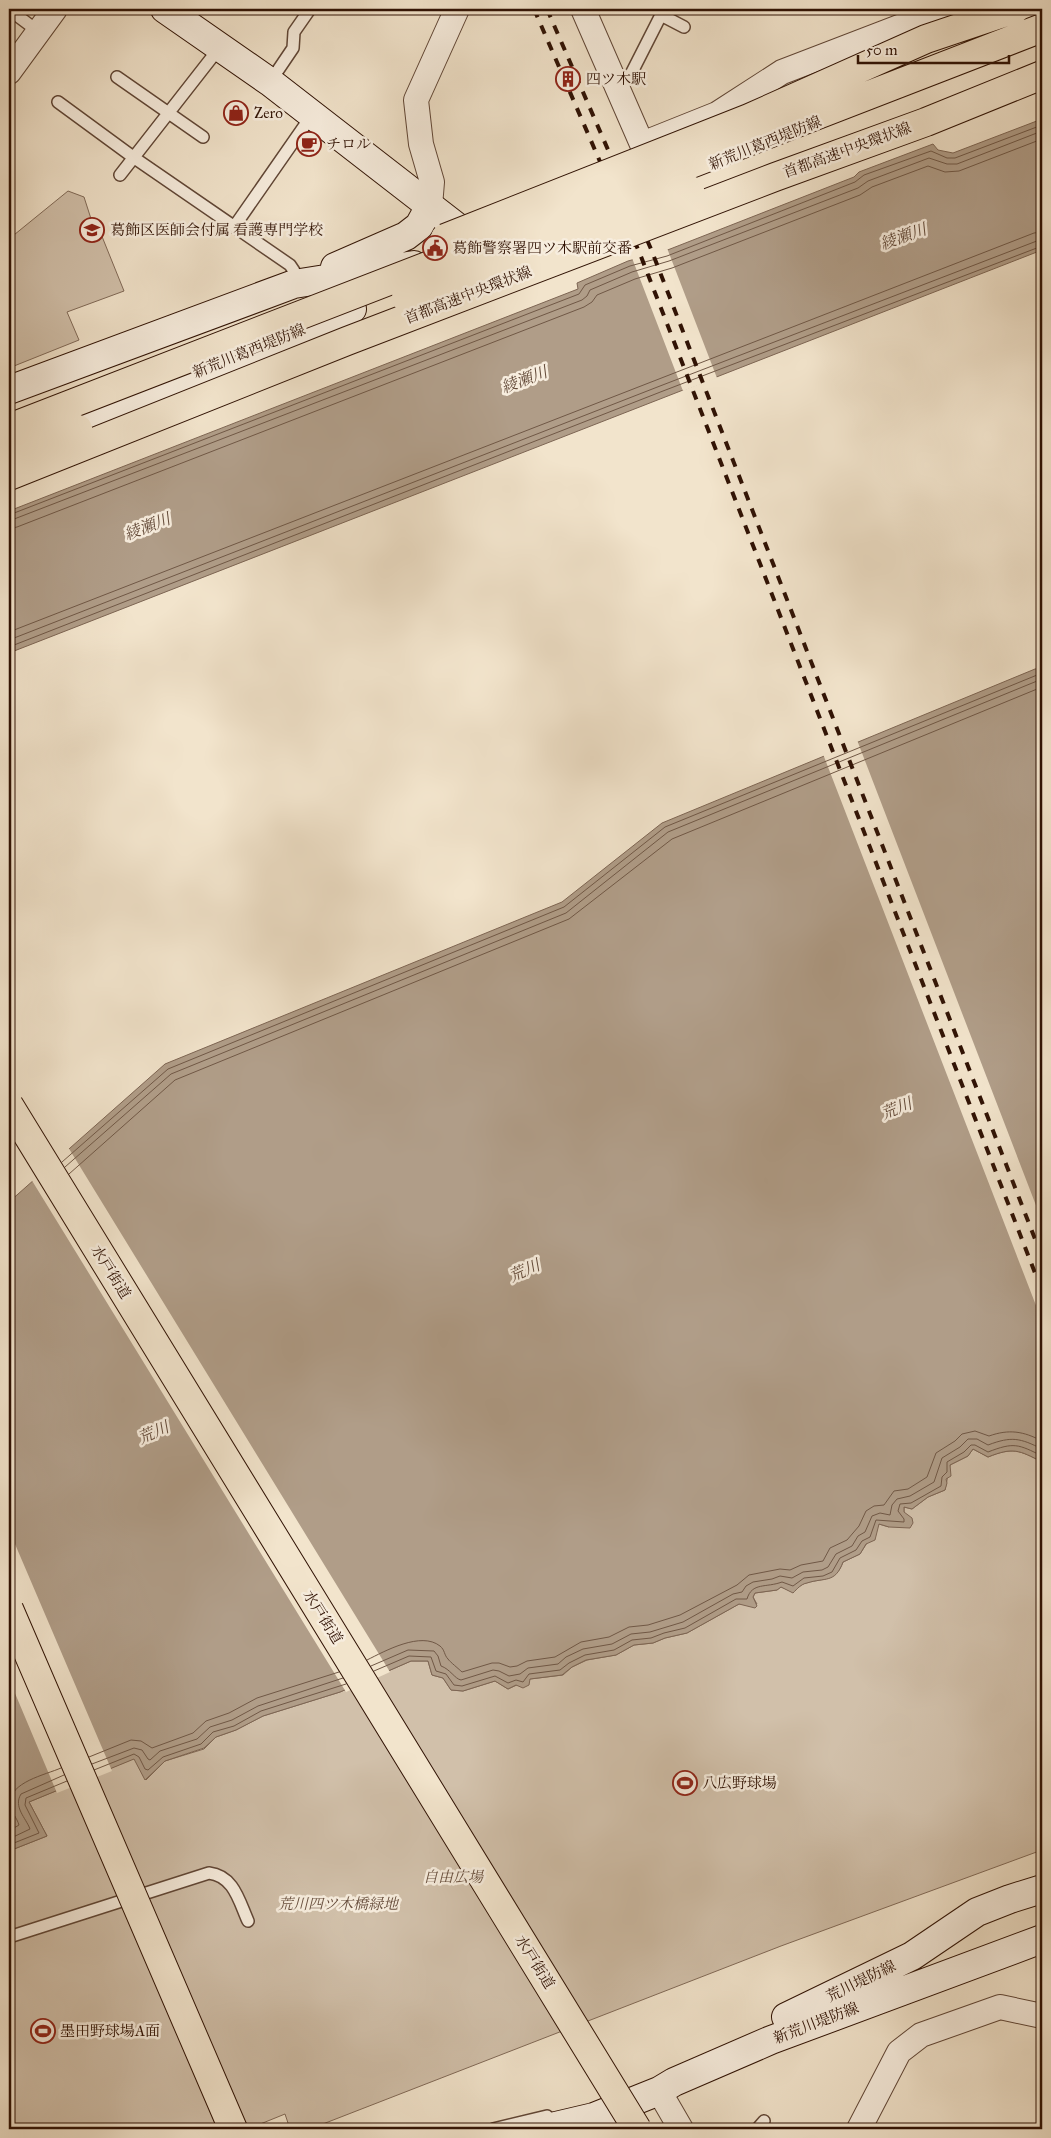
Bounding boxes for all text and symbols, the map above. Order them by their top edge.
scale bar [858,32,1010,64]
text: 50 m [866,41,898,59]
building icon: 四ツ木駅 [555,66,581,92]
place label: 四ツ木駅 [586,70,646,88]
shop icon: Zero [223,100,249,126]
place label: Zero [254,104,283,122]
street label: 新荒川葛西堤防線 [706,112,824,174]
street label: 首都高速中央環状線 [780,118,914,182]
cafe icon: チロル [296,131,322,157]
place label: チロル [326,135,371,153]
school or university icon: 葛飾区医師会付属 看護専門学校 [79,217,105,243]
water label: 綾瀬川 [877,219,931,254]
place label: 葛飾区医師会付属 看護専門学校 [110,221,323,239]
public building icon: 葛飾警察署四ツ木駅前交番 [422,235,448,261]
place label: 葛飾警察署四ツ木駅前交番 [452,239,632,257]
street label: 首都高速中央環状線 [402,262,534,328]
street label: 新荒川葛西堤防線 [190,320,308,382]
water label: 綾瀬川 [498,361,552,397]
water label: 綾瀬川 [121,508,175,544]
water label: 荒川 [878,1093,916,1123]
street label: 水戸街道 [87,1242,135,1302]
water label: 荒川 [506,1254,545,1286]
water label: 荒川 [135,1416,174,1448]
street label: 水戸街道 [299,1587,347,1647]
sports icon: 八広野球場 [672,1770,698,1796]
place label: 八広野球場 [702,1774,777,1792]
park label: 自由広場 [423,1868,485,1886]
park label: 荒川四ツ木橋緑地 [278,1895,400,1913]
street label: 水戸街道 [511,1932,559,1992]
street label: 荒川堤防線 [823,1956,899,2006]
street label: 新荒川堤防線 [771,1998,861,2048]
sports icon: 墨田野球場A面 [30,2018,56,2044]
place label: 墨田野球場A面 [60,2022,160,2040]

